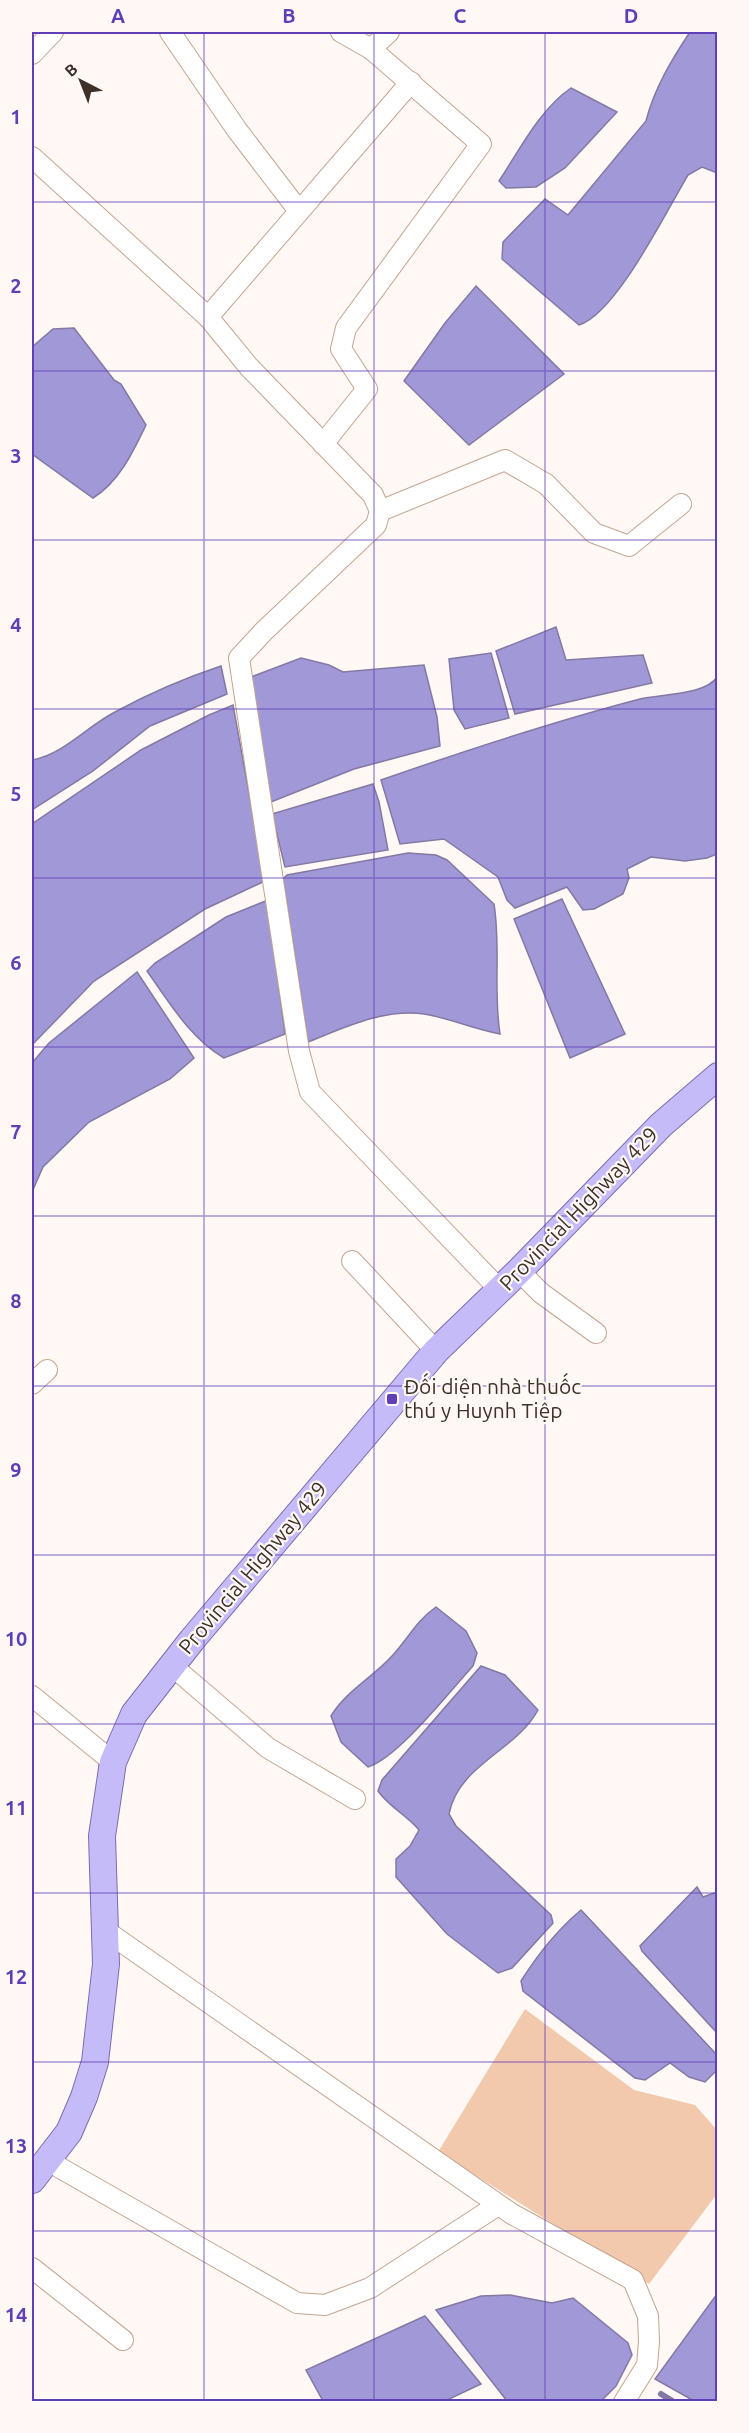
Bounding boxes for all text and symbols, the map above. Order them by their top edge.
text: A [111,4,125,27]
text: B [282,4,296,27]
text: C [454,4,467,27]
text: D [624,4,638,27]
north arrow [51,51,111,111]
text: B [61,60,81,80]
text: 1 [10,105,22,128]
text: 2 [10,274,22,297]
text: 3 [10,444,22,467]
text: 4 [10,613,22,636]
text: 5 [10,782,22,805]
text: 6 [10,951,22,974]
text: 7 [10,1120,22,1143]
street label: Provincial Highway 429 [494,1122,662,1295]
text: 8 [10,1289,22,1312]
place label: Đối diện nhà thuốc thú y Huynh Tiệp [404,1372,581,1422]
marker: Đối diện nhà thuốc thú y Huynh Tiệp [385,1392,399,1406]
text: 9 [10,1458,22,1481]
street label: Provincial Highway 429 [173,1476,331,1658]
text: 10 [5,1627,27,1650]
text: 11 [5,1796,27,1819]
text: 12 [5,1965,27,1988]
text: 13 [5,2134,27,2157]
text: 14 [5,2303,27,2326]

